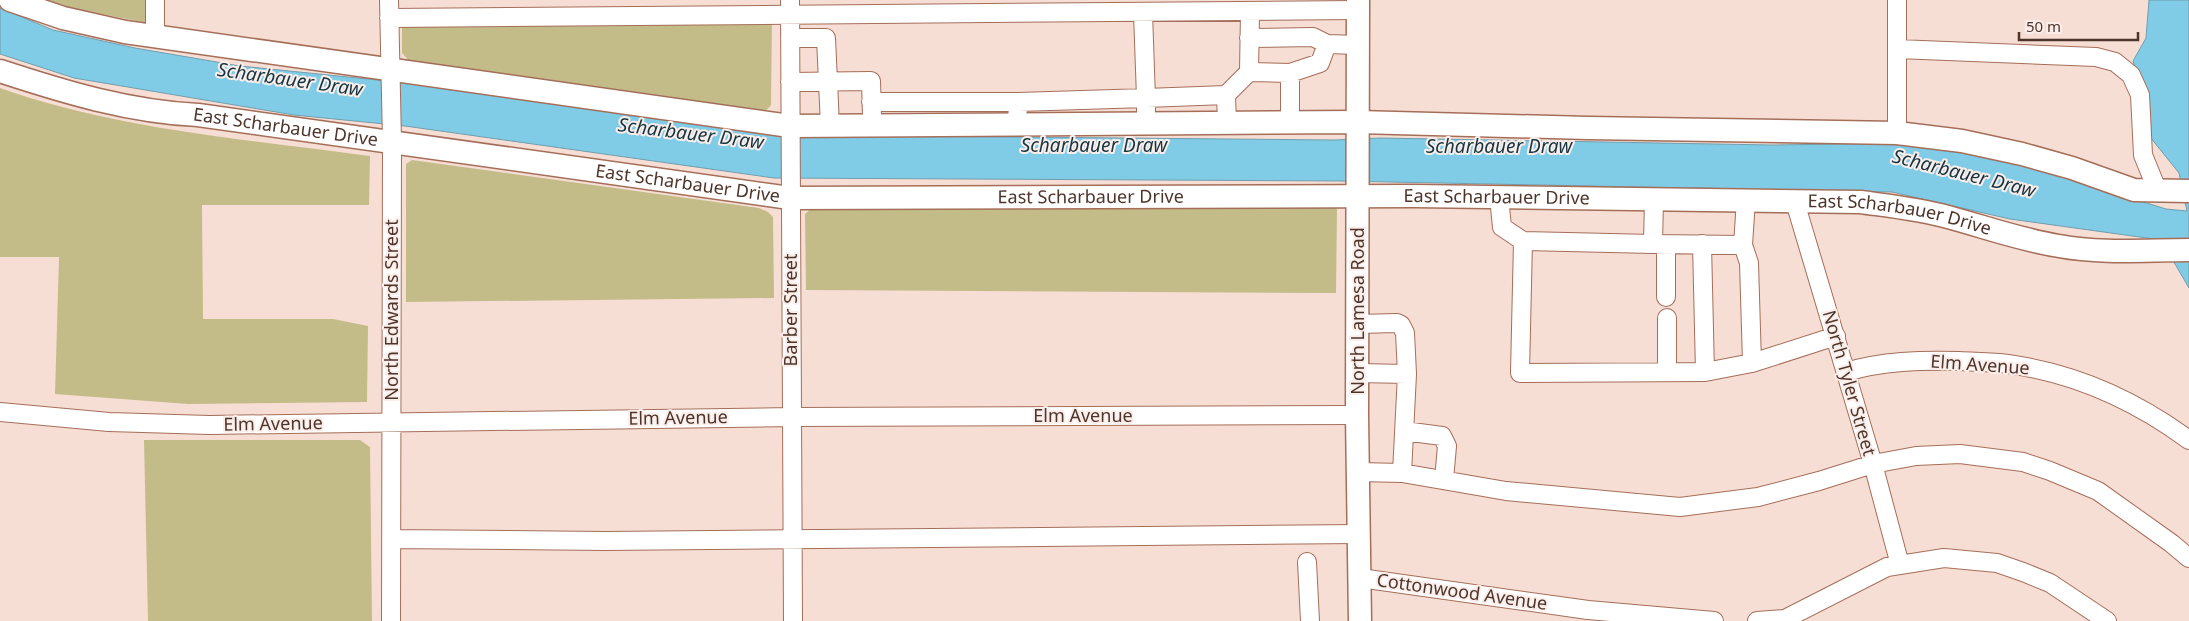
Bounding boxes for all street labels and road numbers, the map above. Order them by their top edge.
street label: East Scharbauer Drive [192,101,380,151]
street label: East Scharbauer Drive [594,158,782,207]
street label: East Scharbauer Drive [1404,183,1590,209]
street label: East Scharbauer Drive [998,184,1184,208]
street label: East Scharbauer Drive [1807,188,1994,240]
street label: North Edwards Street [379,219,403,401]
street label: North Lamesa Road [1345,227,1369,395]
street label: Barber Street [778,253,802,366]
street label: North Tyler Street [1818,307,1882,459]
street label: Elm Avenue [1930,349,2030,379]
street label: Elm Avenue [1033,403,1133,427]
street label: Elm Avenue [628,404,728,430]
street label: Elm Avenue [223,410,323,436]
street label: Cottonwood Avenue [1375,567,1549,615]

